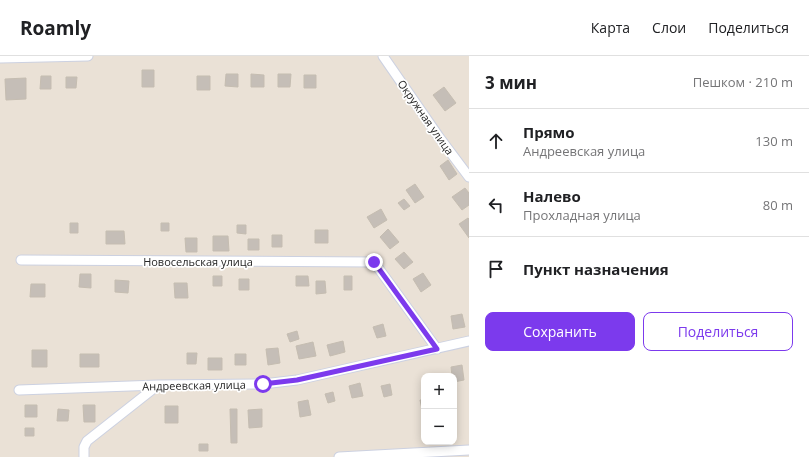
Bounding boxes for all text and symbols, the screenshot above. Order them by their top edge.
text: Roamly [20,15,91,41]
text: Карта [591,18,630,37]
text: Слои [652,18,686,37]
text: Поделиться [708,18,789,37]
text: 3 мин [485,71,537,94]
text: Пешком · 210 m [693,73,793,91]
street label: Окружная улица [395,76,457,158]
text: Прямо [523,122,575,142]
icon: ahead [485,130,507,152]
text: 130 m [755,132,793,150]
text: Андреевская улица [523,142,645,160]
text: Налево [523,186,581,206]
icon: left [485,194,507,216]
text: 80 m [763,196,793,214]
text: Прохладная улица [523,206,641,224]
route end [365,253,383,271]
street label: Новосельская улица [143,254,253,269]
icon: arrive [485,258,507,280]
text: Пункт назначения [523,259,669,279]
button: Сохранить [485,312,635,351]
button: Поделиться [643,312,793,351]
map controls [421,373,457,445]
button: + [421,373,457,409]
route start [254,375,272,393]
street label: Андреевская улица [142,377,246,393]
button: − [421,409,457,445]

